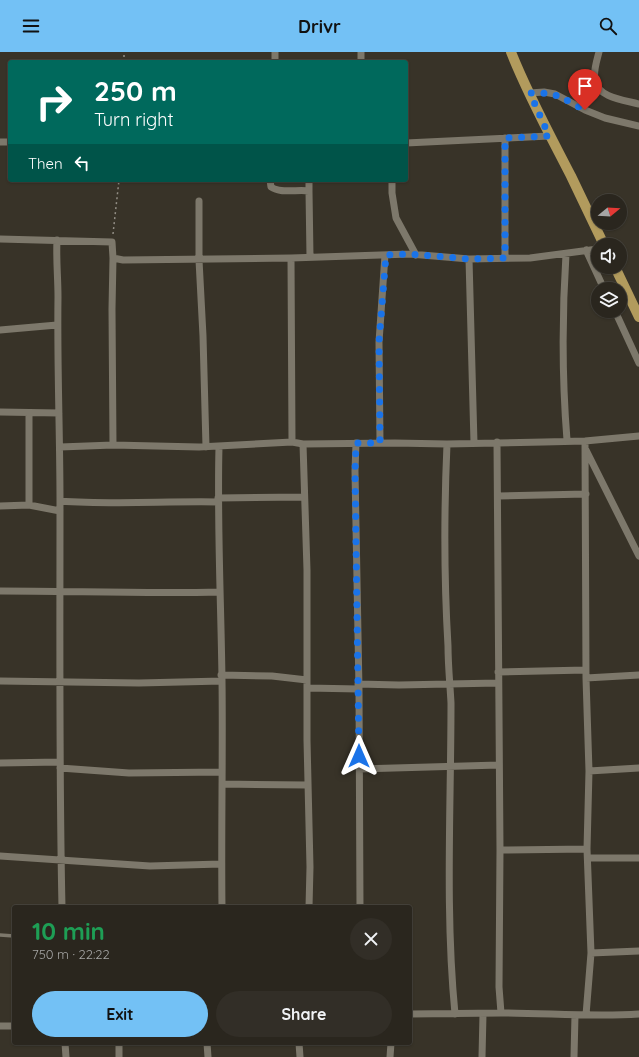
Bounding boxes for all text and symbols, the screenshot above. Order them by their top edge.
icon: menu [20,15,42,37]
text: Drivr [298,15,341,38]
icon: search [597,15,619,37]
pin [568,69,602,110]
text: 250 m [94,73,177,108]
icon: arrive [574,75,596,97]
icon: right [28,76,80,128]
text: Turn right [94,108,174,131]
icon: left [71,152,93,174]
text: Then [28,154,63,173]
north arrow [591,194,627,230]
map controls [591,194,627,318]
button: sound [591,238,627,274]
button: layers [591,282,627,318]
position arrow [338,735,380,777]
text: 10 min [32,916,105,946]
button: close [350,918,392,960]
text: 750 m · 22:22 [32,946,110,962]
button: Exit [32,991,208,1037]
button: Share [216,991,392,1037]

